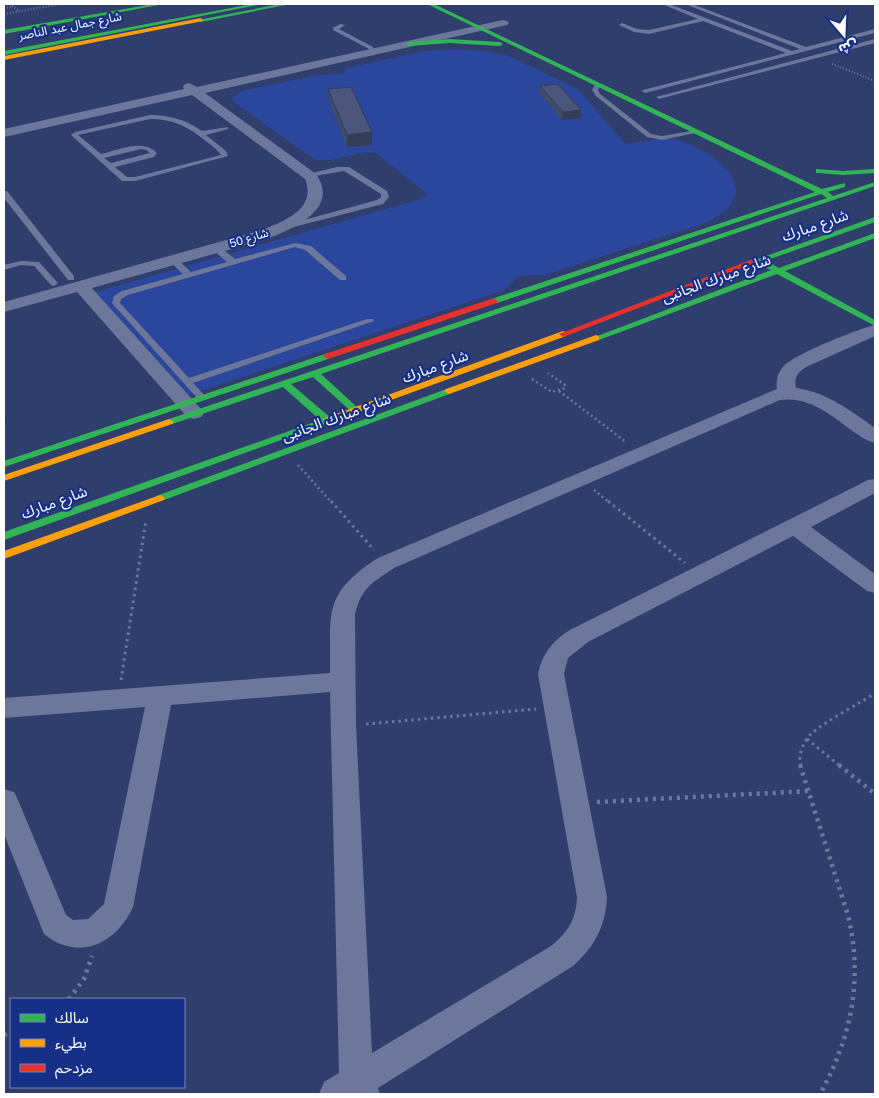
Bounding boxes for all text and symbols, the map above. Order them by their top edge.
street label: شارع جمال عبد الناصر [16,9,123,45]
north arrow [819,10,869,60]
text: ش [837,37,860,58]
street label: شارع مبارك [780,206,852,248]
street label: شارع 50 [228,225,271,252]
street label: شارع مبارك الجانبى [659,250,774,309]
street label: شارع مبارك [400,346,472,390]
street label: شارع مبارك الجانبى [279,389,394,448]
street label: شارع مبارك [19,482,91,526]
legend [10,998,185,1088]
text: سالك [55,1009,89,1026]
text: بطيء [55,1034,87,1054]
text: مزدحم [55,1059,93,1079]

